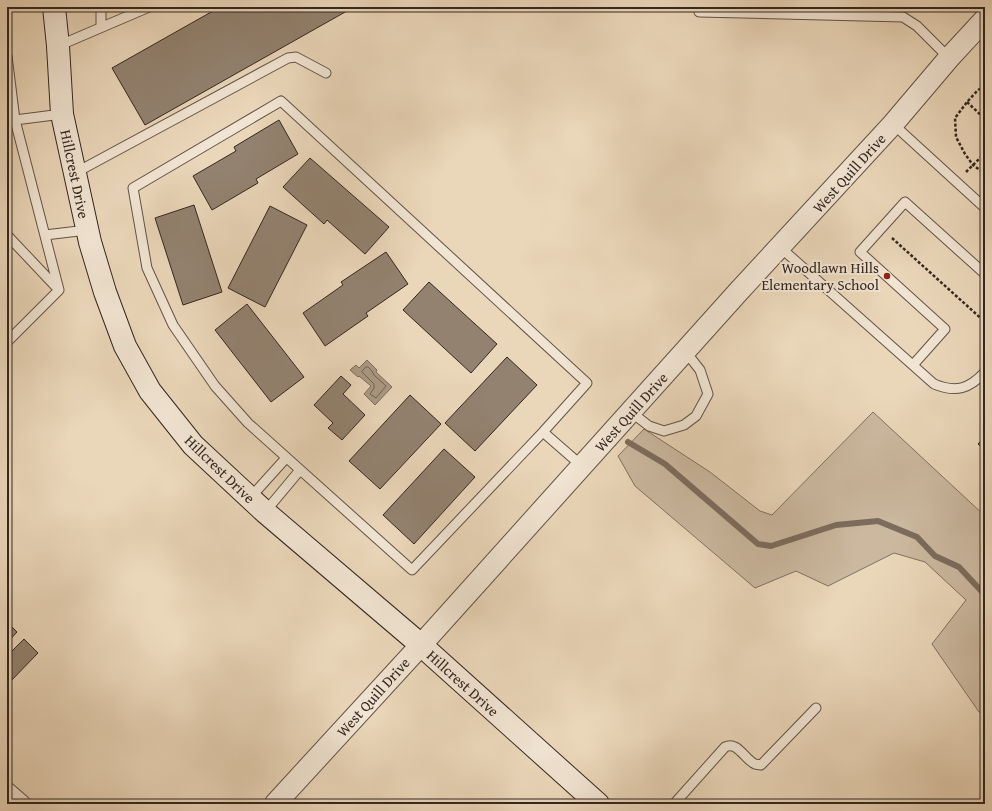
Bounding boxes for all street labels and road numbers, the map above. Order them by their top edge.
street label: Hillcrest Drive [55,128,95,220]
street label: West Quill Drive [808,129,890,217]
street label: West Quill Drive [590,368,672,456]
street label: Hillcrest Drive [180,430,260,508]
street label: Hillcrest Drive [422,645,504,721]
street label: West Quill Drive [332,653,414,741]

